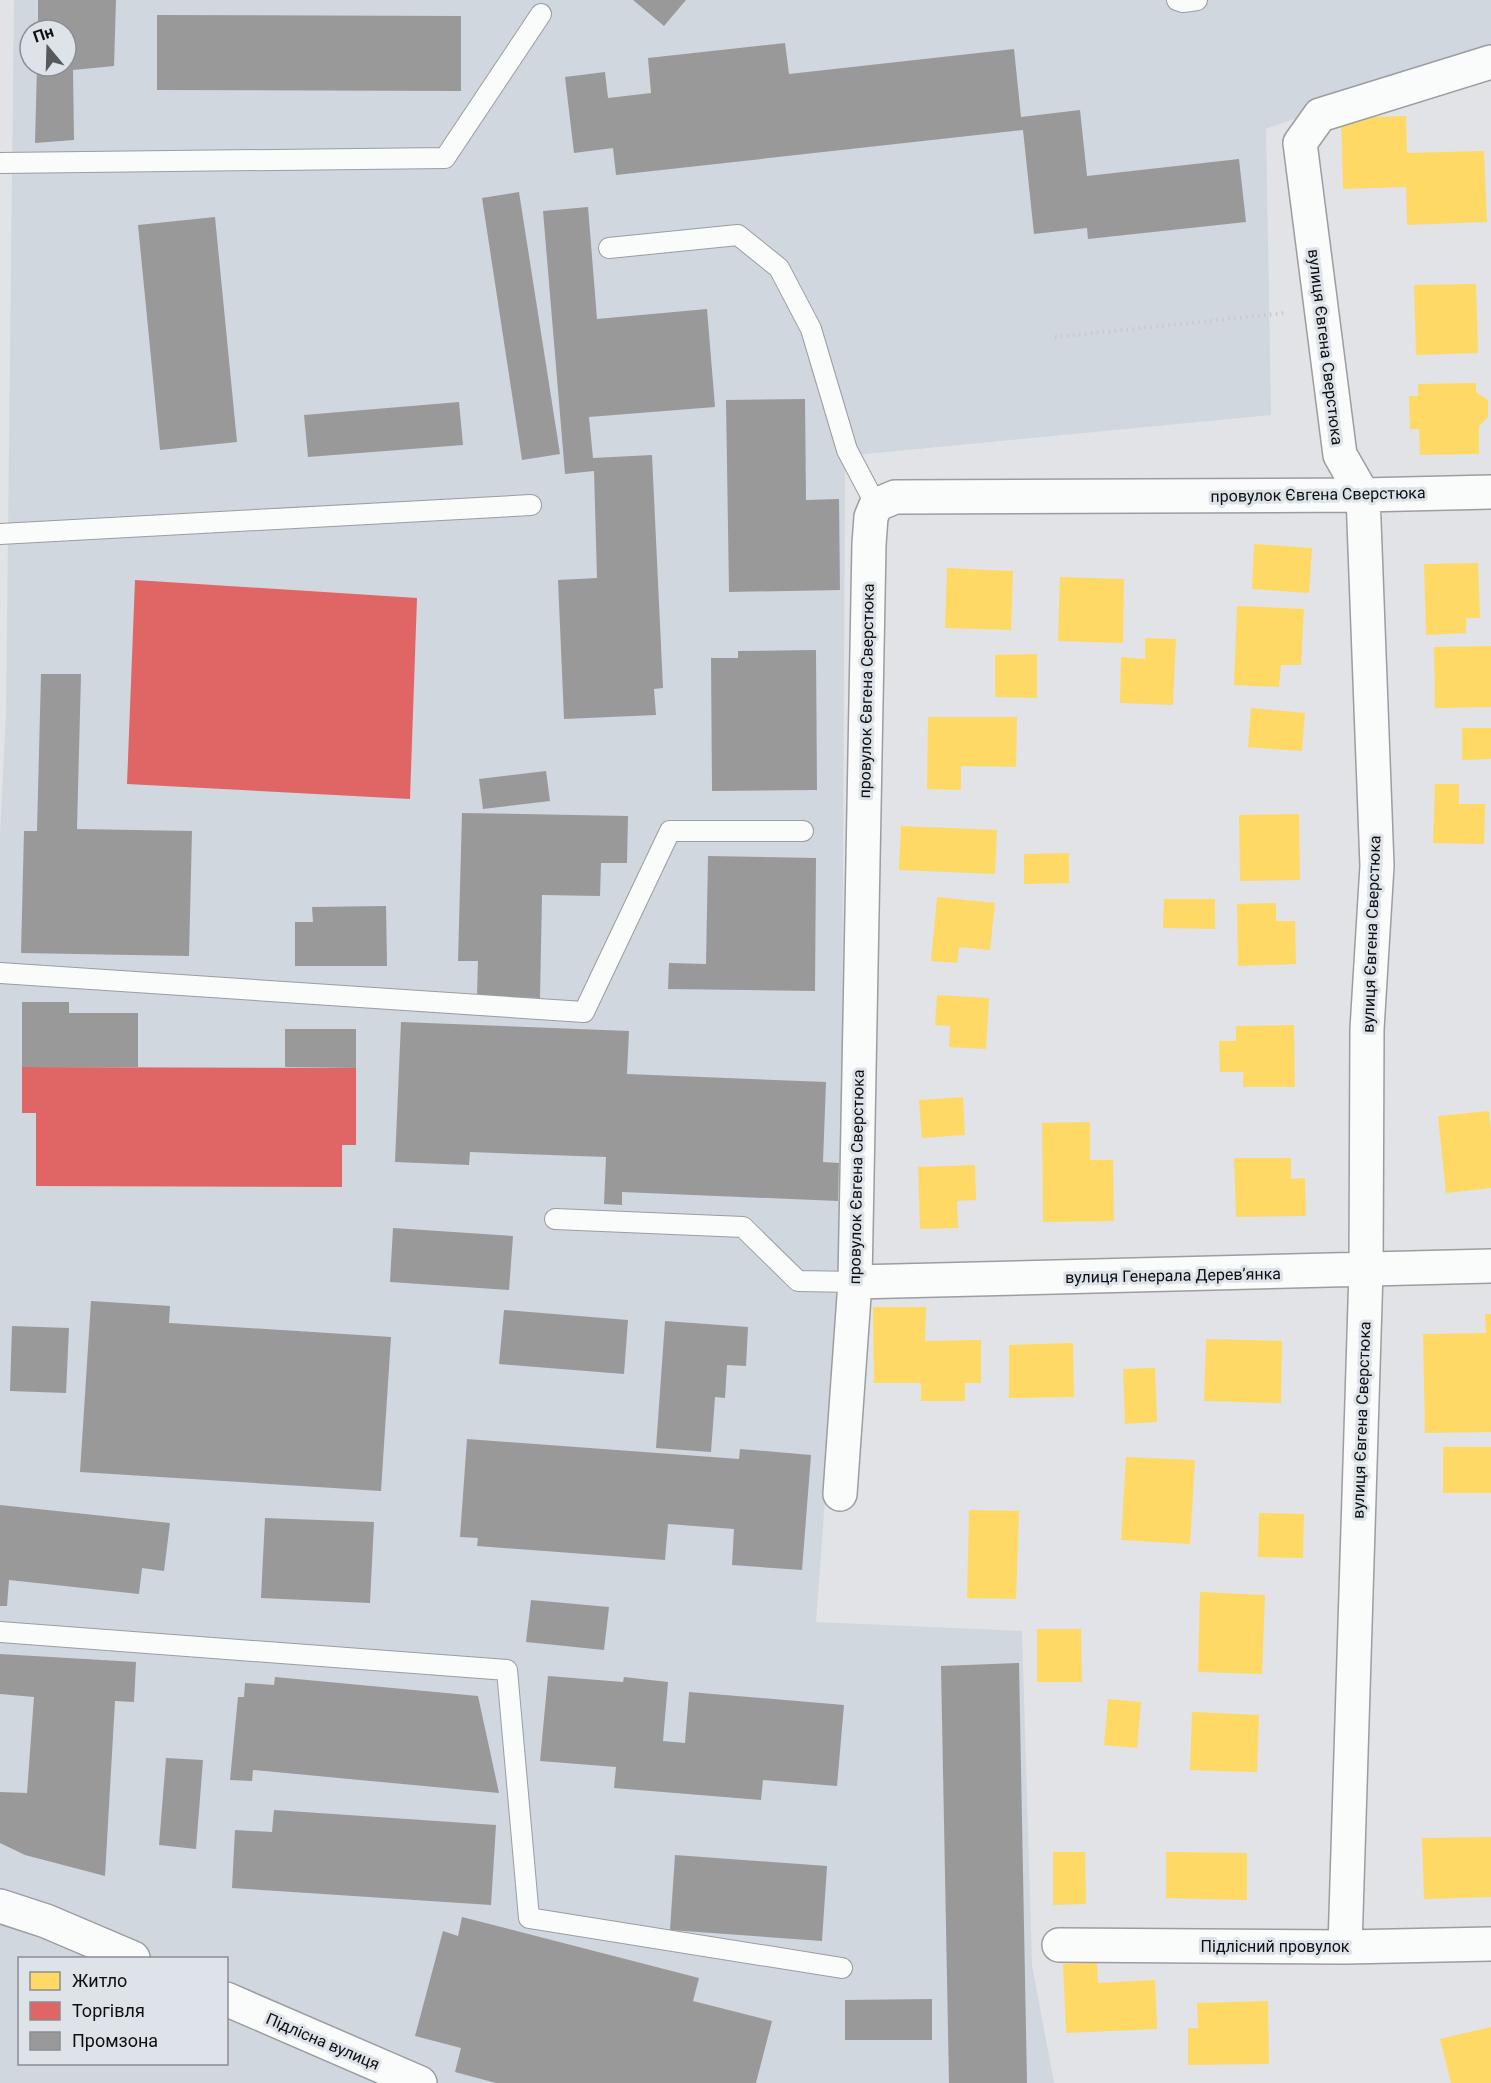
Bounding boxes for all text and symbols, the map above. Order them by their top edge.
north arrow [18,18,78,78]
text: Пн [31,22,56,47]
street label: вулиця Євгена Сверстюка [1304,248,1347,446]
street label: провулок Євгена Сверстюка [1210,483,1426,506]
street label: провулок Євгена Сверстюка [855,583,878,799]
street label: вулиця Євгена Сверстюка [1359,835,1384,1033]
street label: провулок Євгена Сверстюка [845,1069,868,1285]
street label: вулиця Генерала Деревʼянка [1065,1264,1281,1287]
street label: вулиця Євгена Сверстюка [1349,1321,1374,1519]
street label: Підлісний провулок [1201,1937,1350,1956]
legend [18,1957,228,2065]
text: Житло [72,1970,127,1991]
text: Торгівля [72,2000,145,2021]
street label: Підлісна вулиця [263,2009,382,2074]
text: Промзона [72,2030,158,2051]

